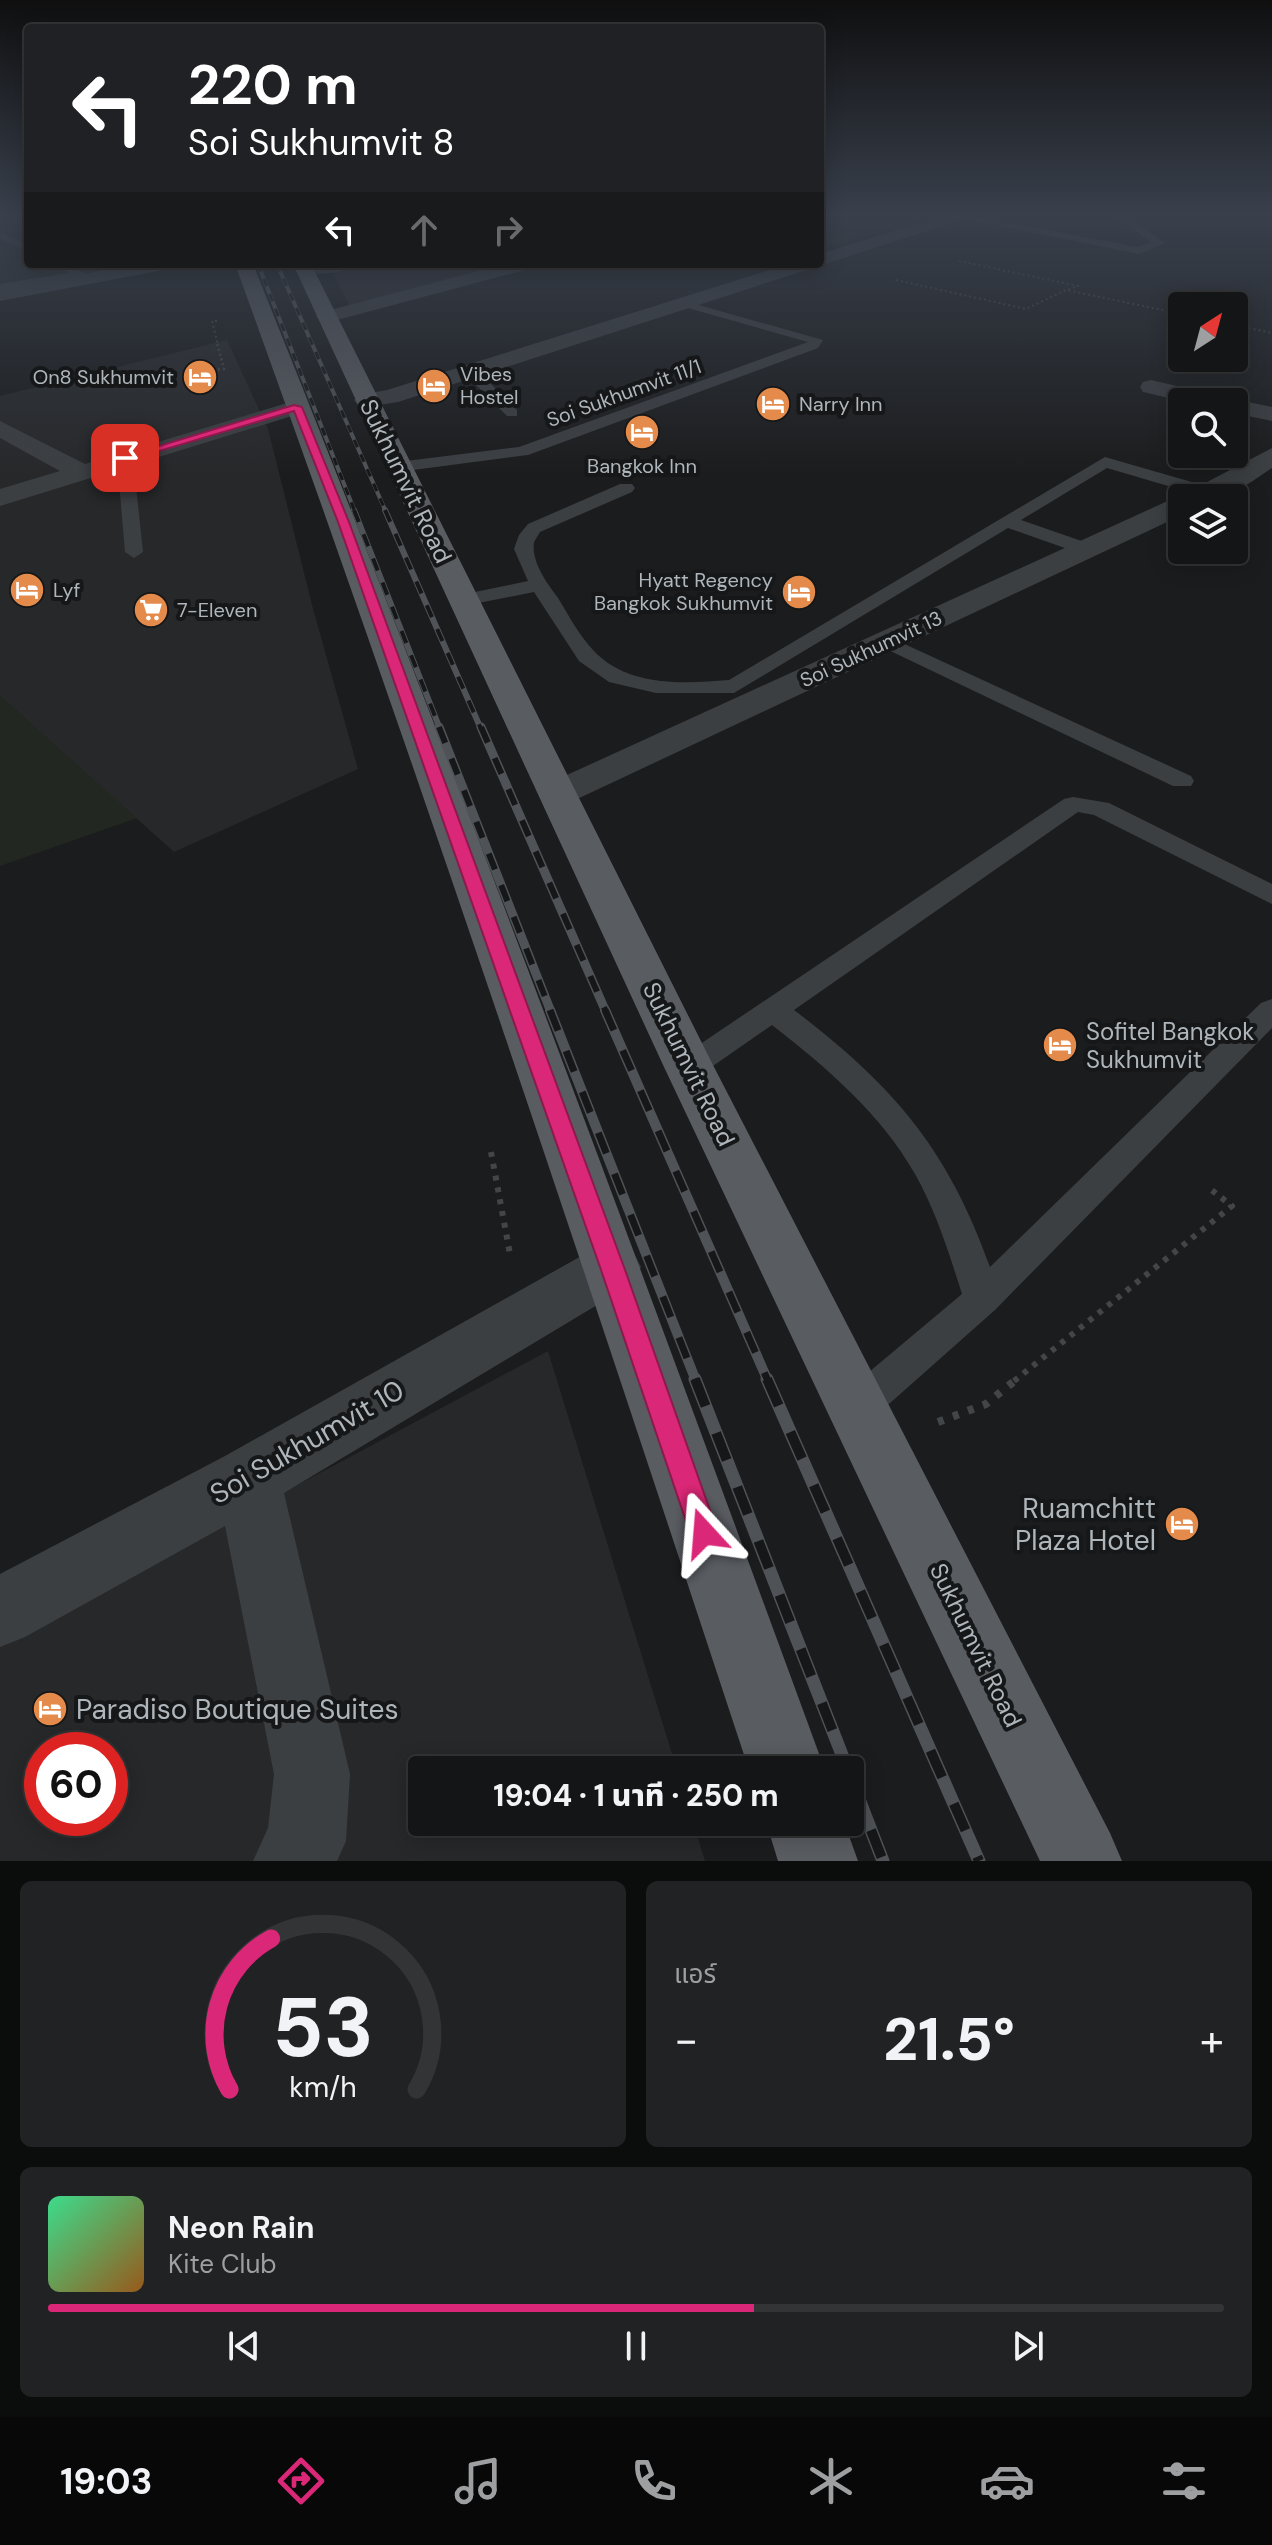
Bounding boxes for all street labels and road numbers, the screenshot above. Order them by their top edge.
street label: Soi Sukhumvit 11/1 [543,353,705,433]
street label: Sukhumvit Road [353,394,459,568]
street label: Soi Sukhumvit 13 [796,605,946,693]
street label: Sukhumvit Road [636,977,742,1151]
street label: Soi Sukhumvit 10 [203,1371,411,1513]
street label: Sukhumvit Road [923,1558,1029,1732]

